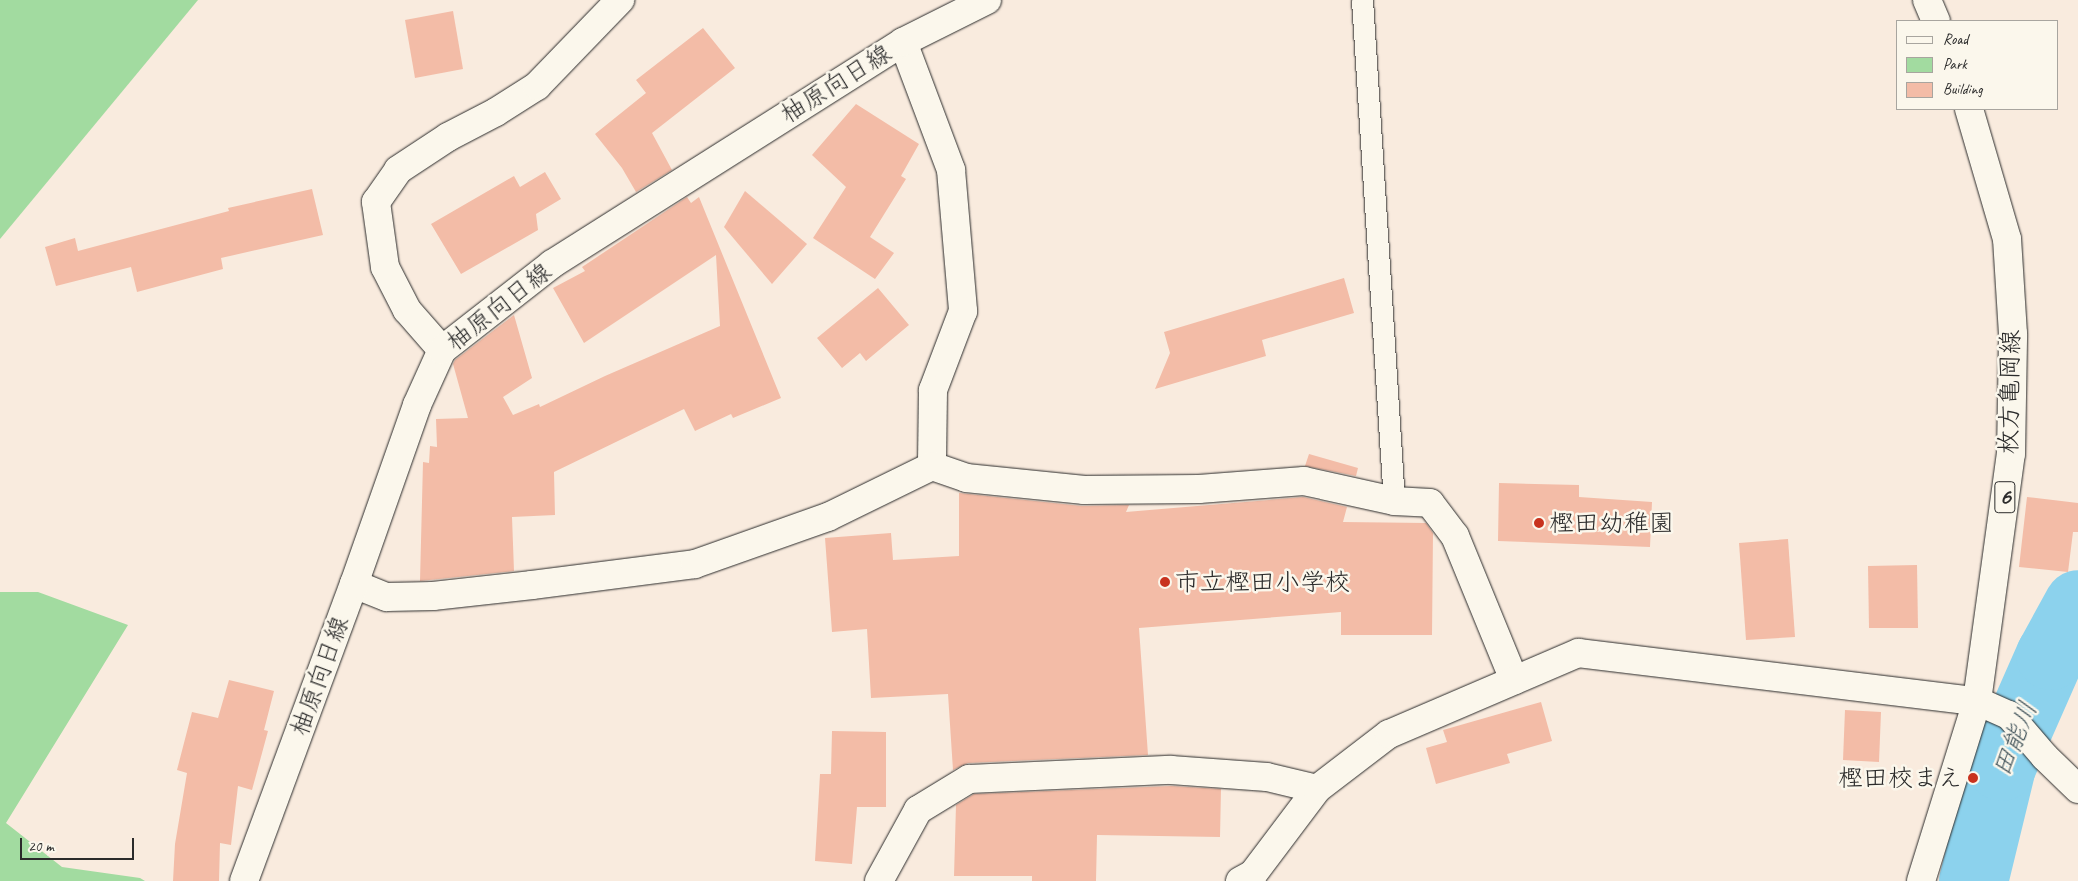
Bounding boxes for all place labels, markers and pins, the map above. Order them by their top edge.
place label: 樫田幼稚園 [1549,508,1674,538]
marker: 樫田幼稚園 [1533,517,1545,529]
place label: 市立樫田小学校 [1175,567,1350,597]
marker: 市立樫田小学校 [1159,576,1171,588]
place label: 樫田校まえ [1838,763,1963,793]
marker: 樫田校まえ [1967,772,1979,784]

